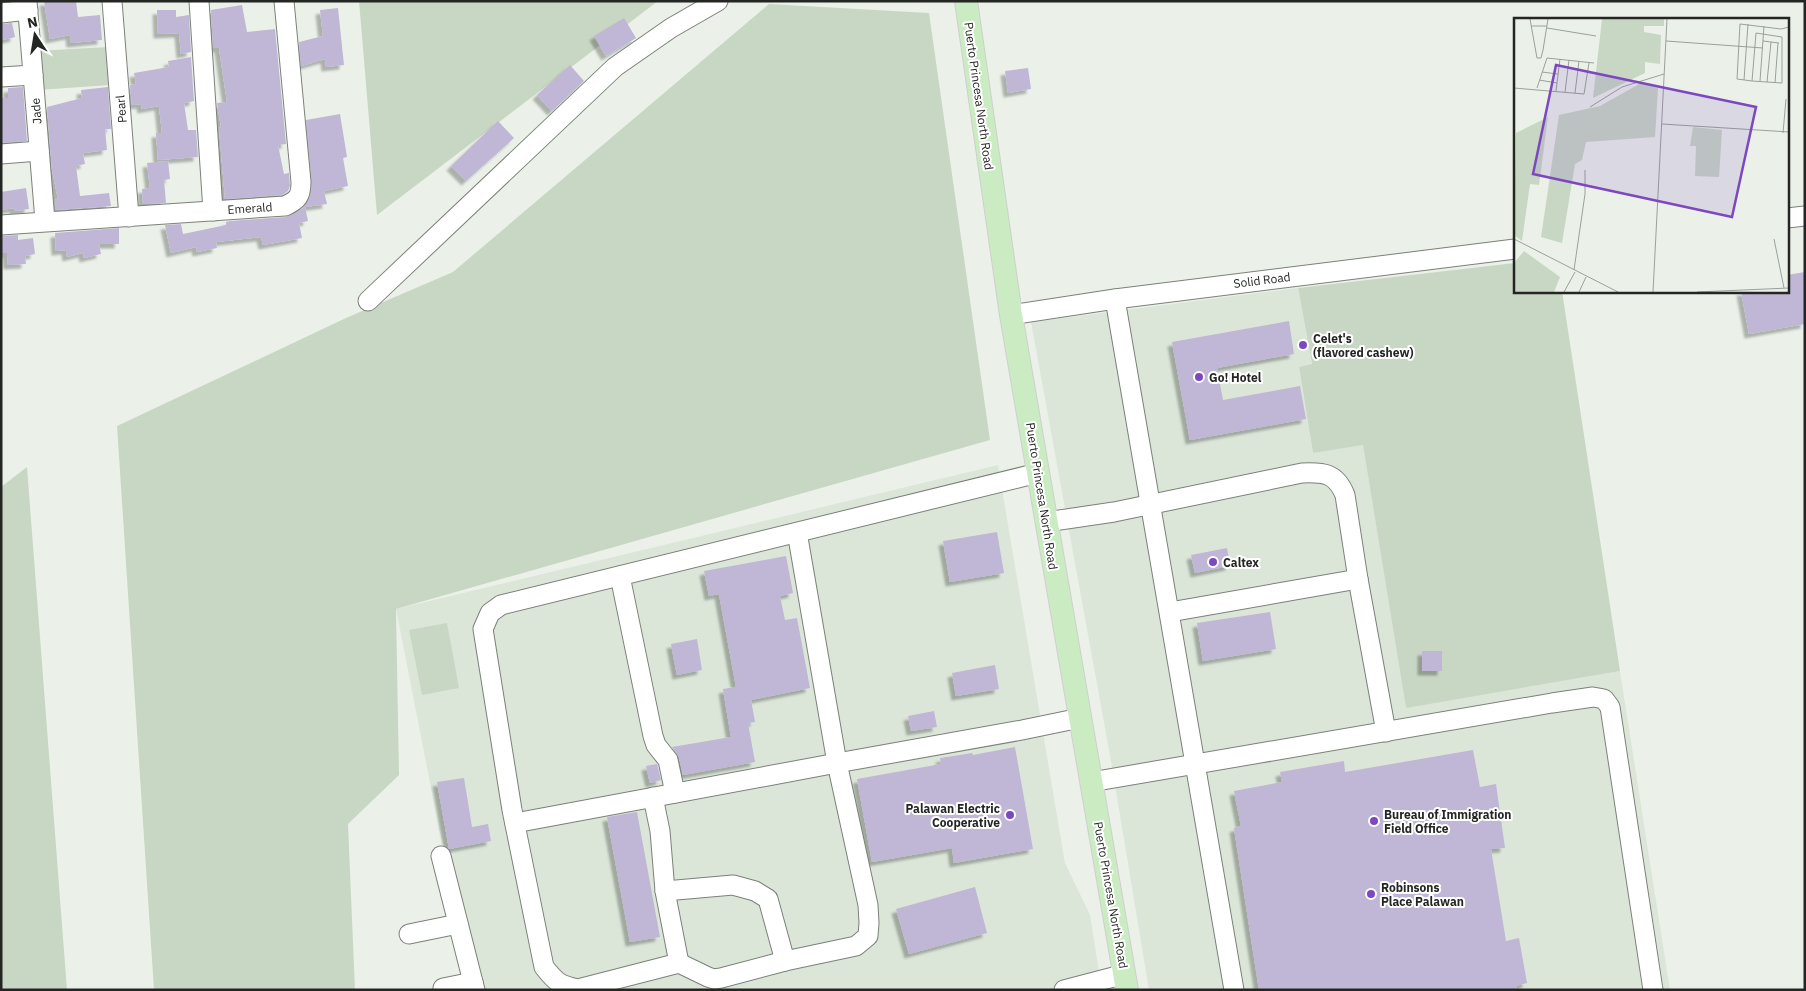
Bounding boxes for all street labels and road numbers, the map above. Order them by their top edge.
street label: Puerto Princesa North Road [961,21,997,171]
street label: Pearl [112,95,130,123]
street label: Jade [28,97,44,125]
street label: Emerald [227,199,273,217]
street label: Solid Road [1233,269,1291,291]
street label: Puerto Princesa North Road [1023,421,1061,571]
street label: Puerto Princesa North Road [1091,820,1131,970]

